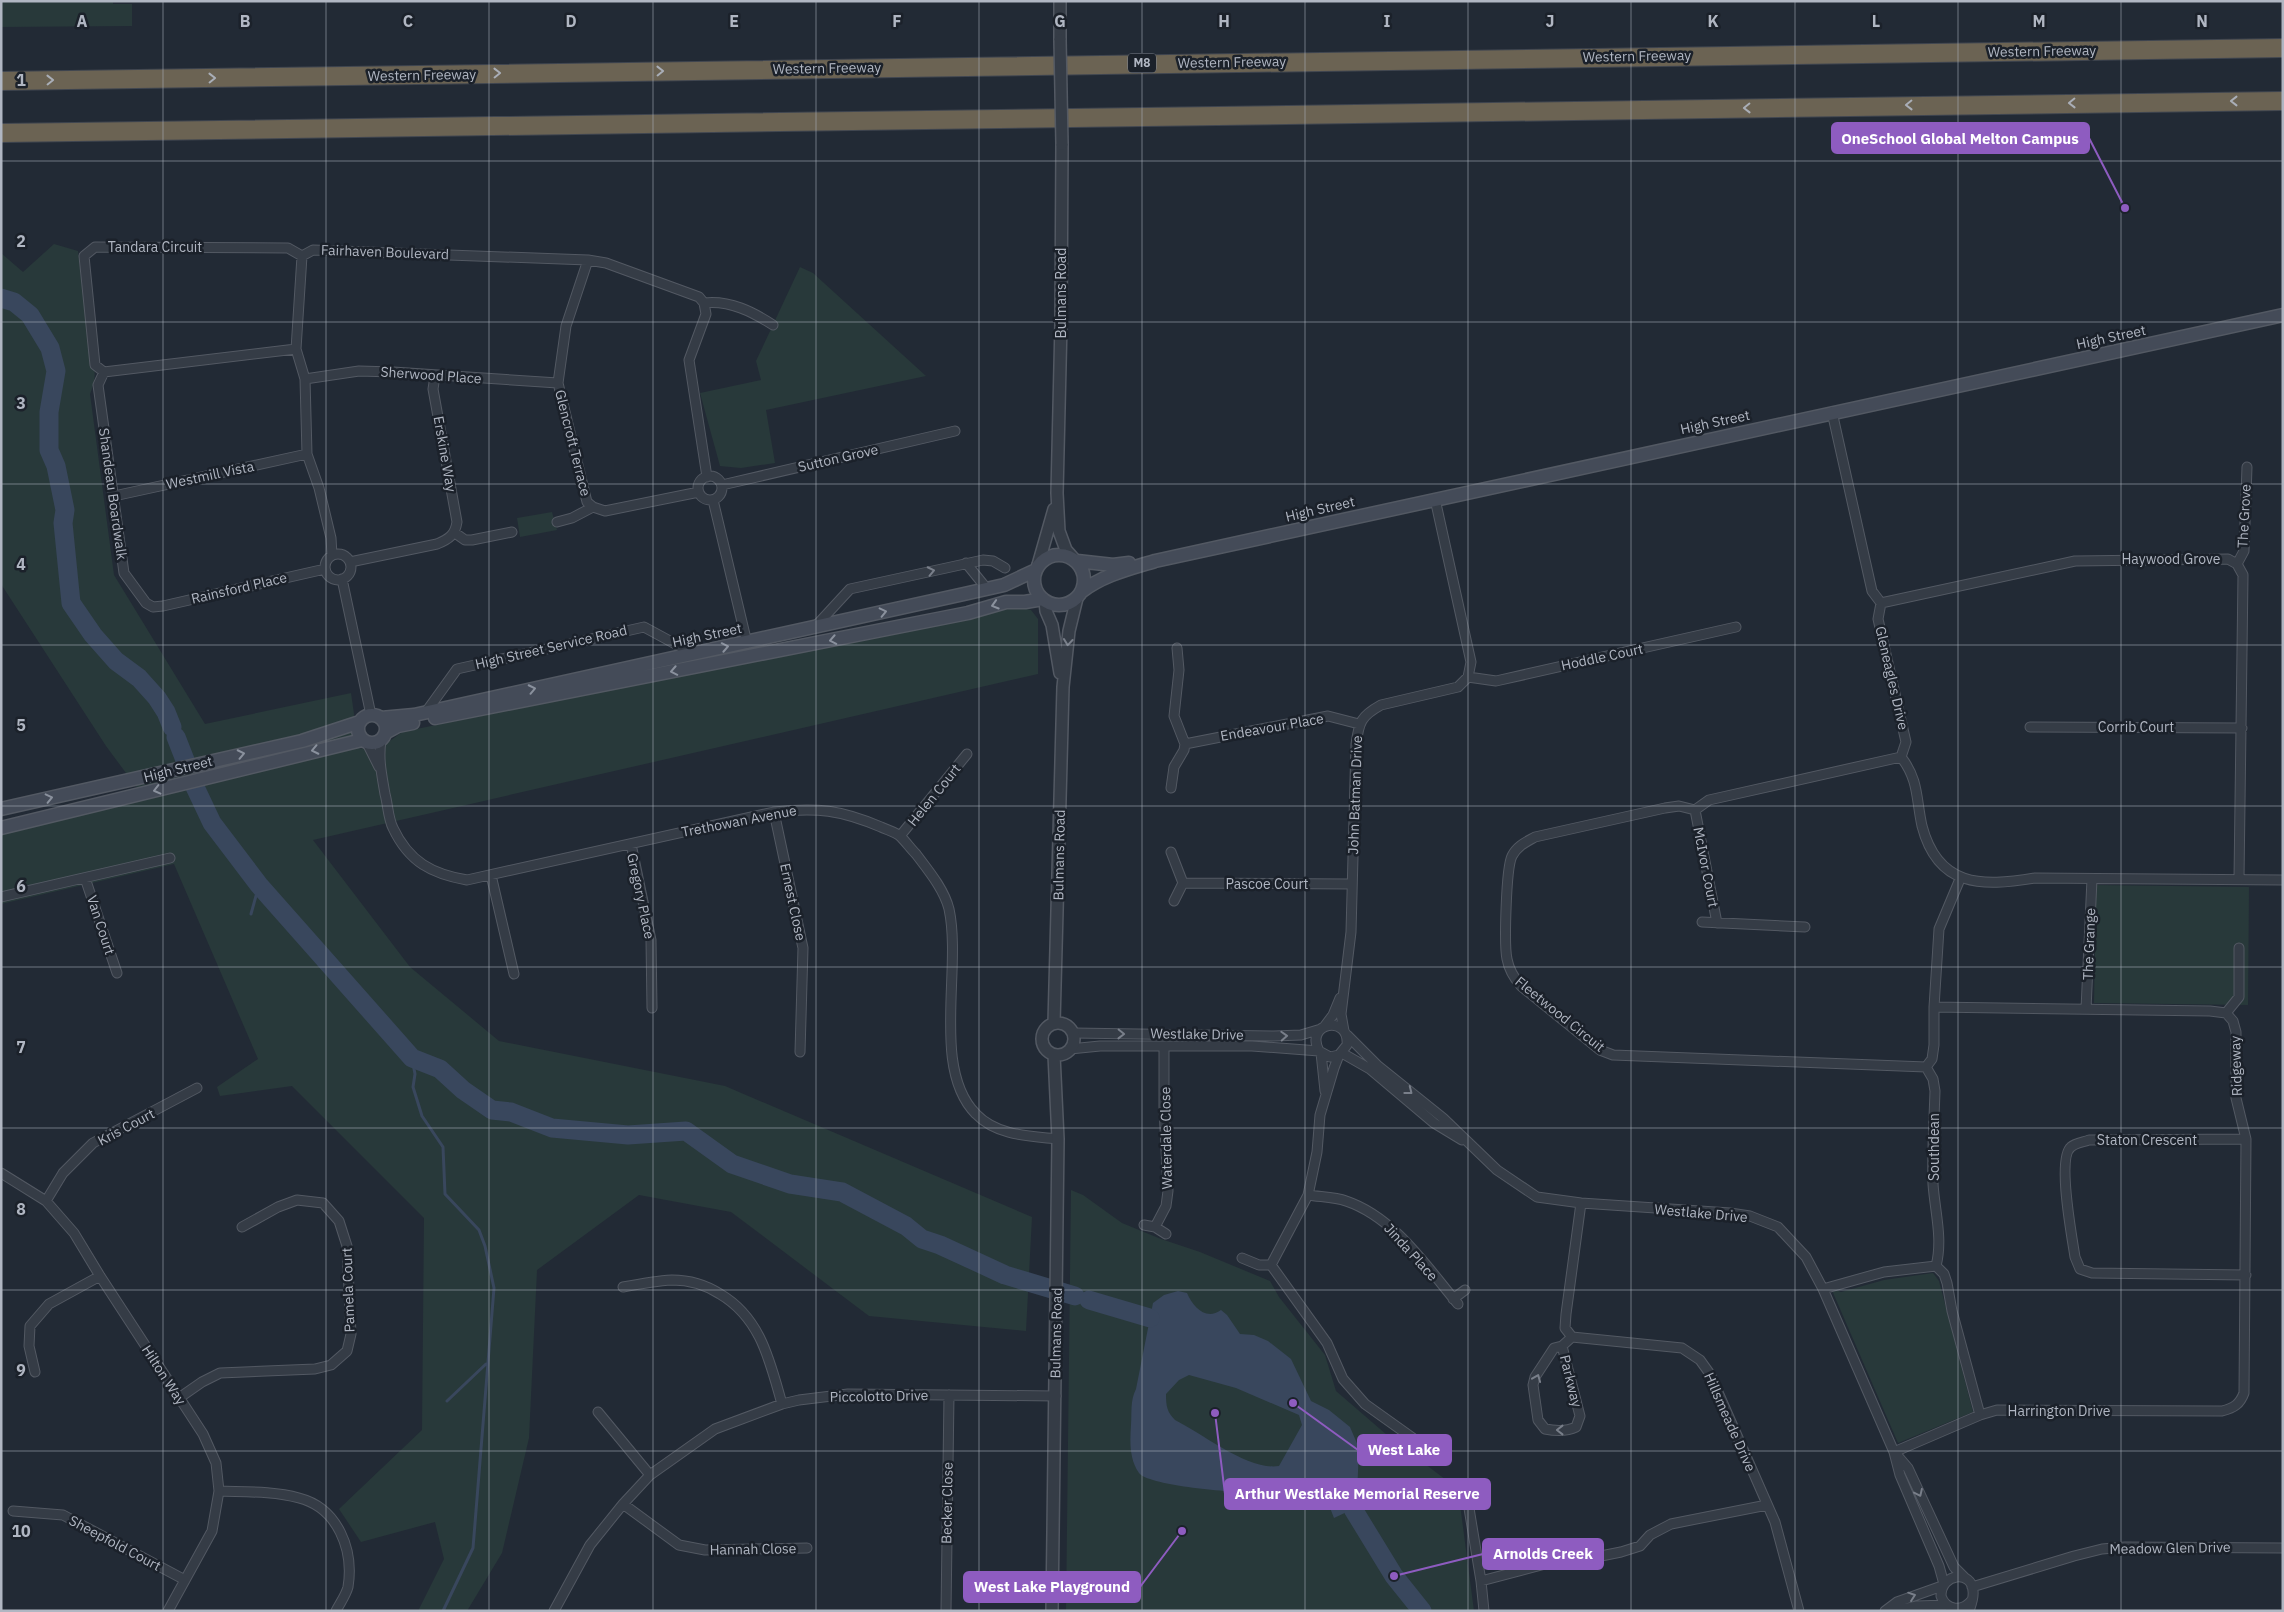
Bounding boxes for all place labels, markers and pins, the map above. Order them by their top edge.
callout: OneSchool Global Melton Campus [1832,123,2089,153]
callout: West Lake [1358,1435,1451,1465]
callout: Arthur Westlake Memorial Reserve [1225,1479,1490,1509]
callout: Arnolds Creek [1483,1539,1603,1569]
callout: West Lake Playground [964,1572,1140,1602]

